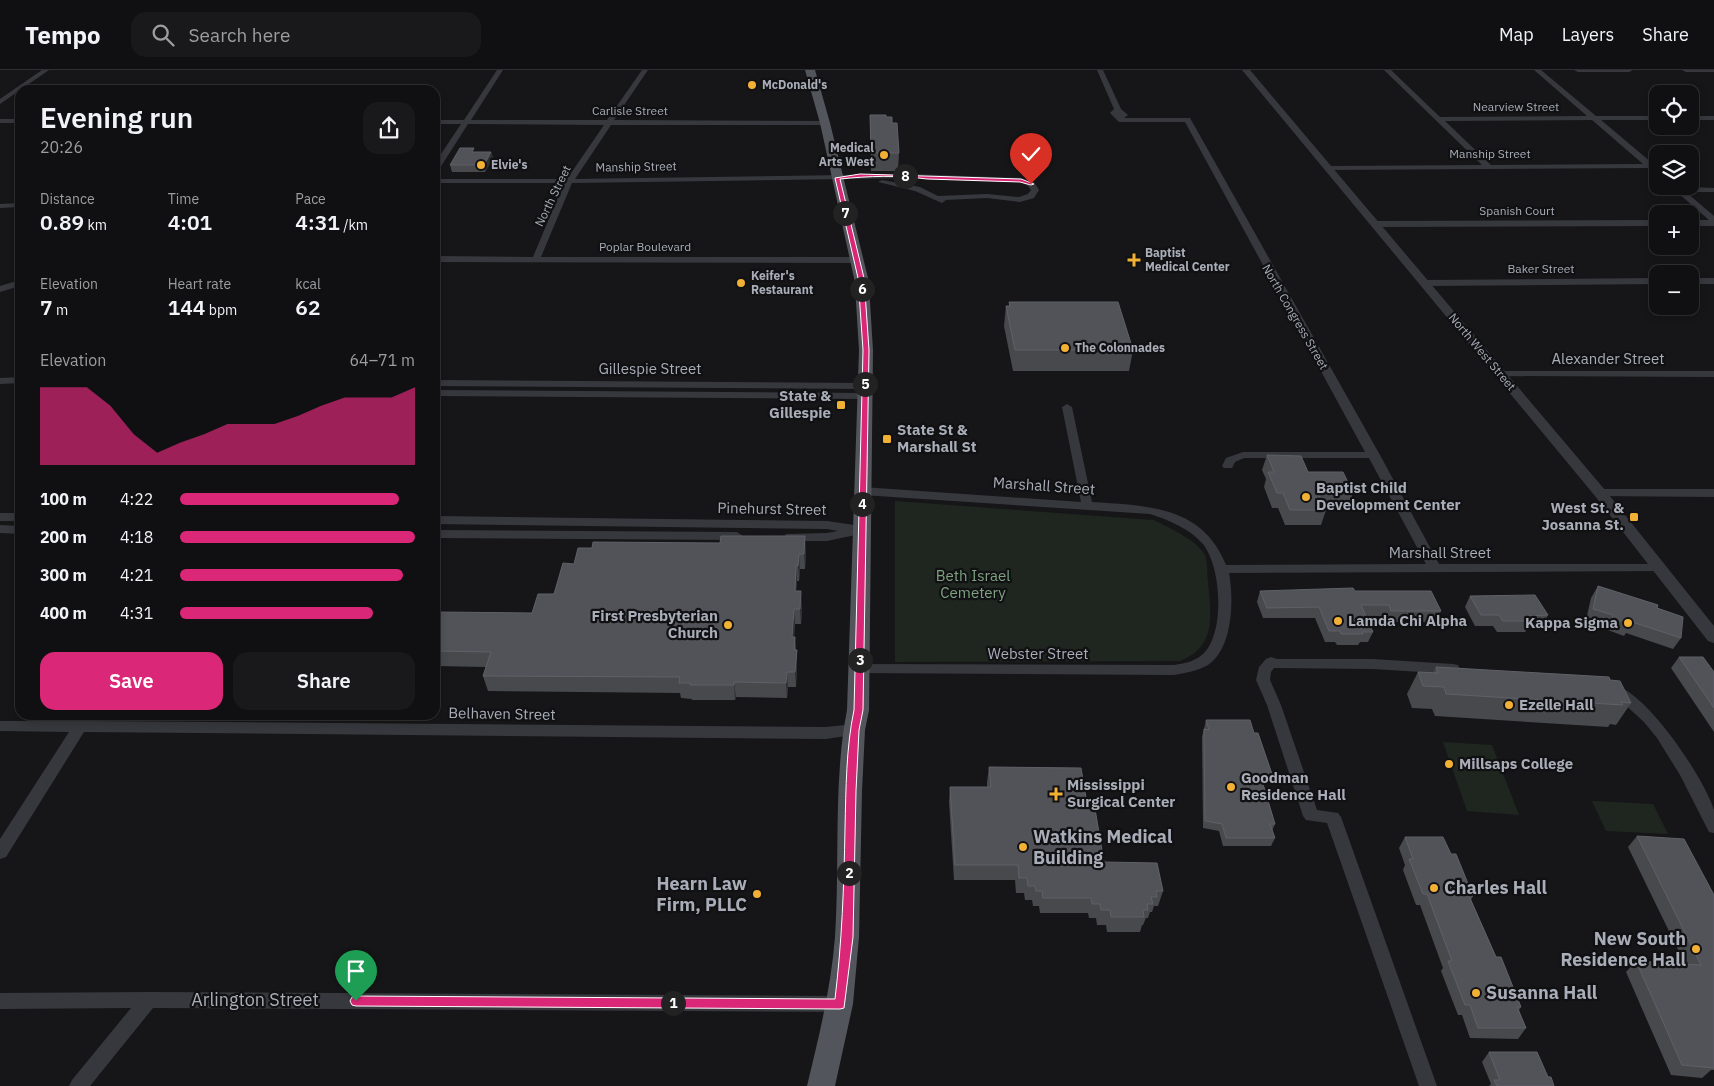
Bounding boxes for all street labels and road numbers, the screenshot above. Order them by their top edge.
street label: Nearview Street [1473,99,1559,114]
street label: Carlisle Street [592,103,668,118]
street label: Manship Street [1449,146,1531,161]
street label: Manship Street [595,158,677,175]
street label: North Street [531,163,574,229]
street label: Spanish Court [1479,203,1555,218]
street label: Poplar Boulevard [599,239,691,254]
street label: North Congress Street [1259,261,1332,372]
street label: Baker Street [1507,261,1575,276]
street label: North West Street [1446,310,1519,393]
street label: Alexander Street [1551,349,1665,368]
street label: Gillespie Street [598,359,702,378]
street label: Marshall Street [992,472,1096,499]
street label: Pinehurst Street [717,498,827,519]
street label: Marshall Street [1389,543,1491,562]
street label: Webster Street [988,644,1088,663]
street label: Belhaven Street [448,703,556,724]
street label: Arlington Street [191,988,319,1011]

